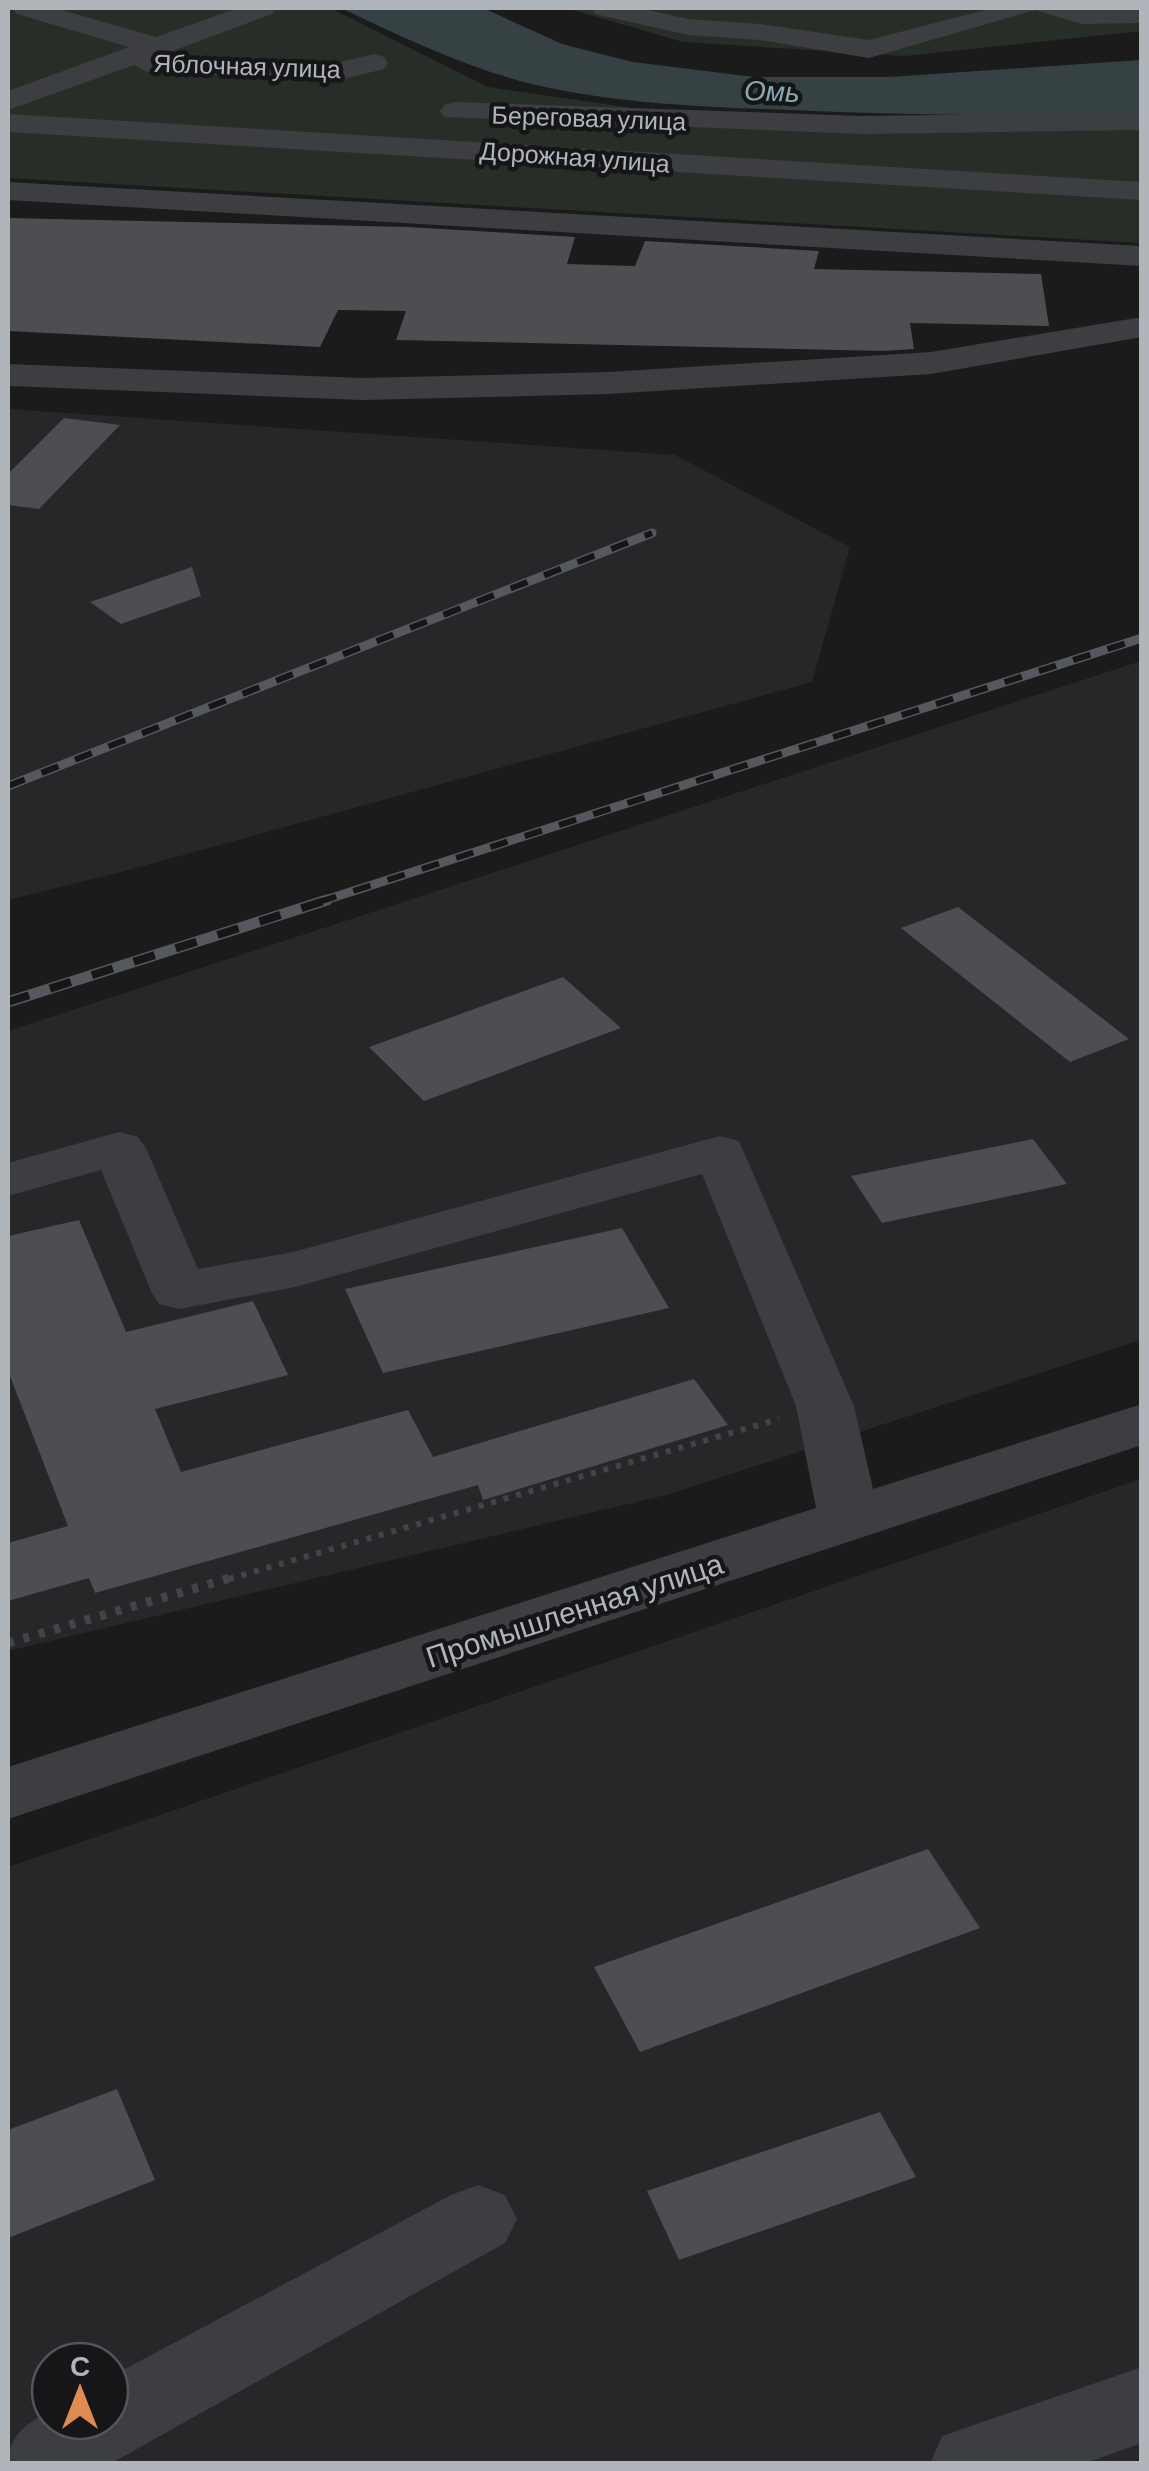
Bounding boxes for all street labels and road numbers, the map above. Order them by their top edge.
street label: Яблочная улица [153,47,341,83]
street label: Береговая улица [491,99,687,135]
street label: Дорожная улица [479,134,671,178]
street label: Промышленная улица [421,1544,727,1674]

